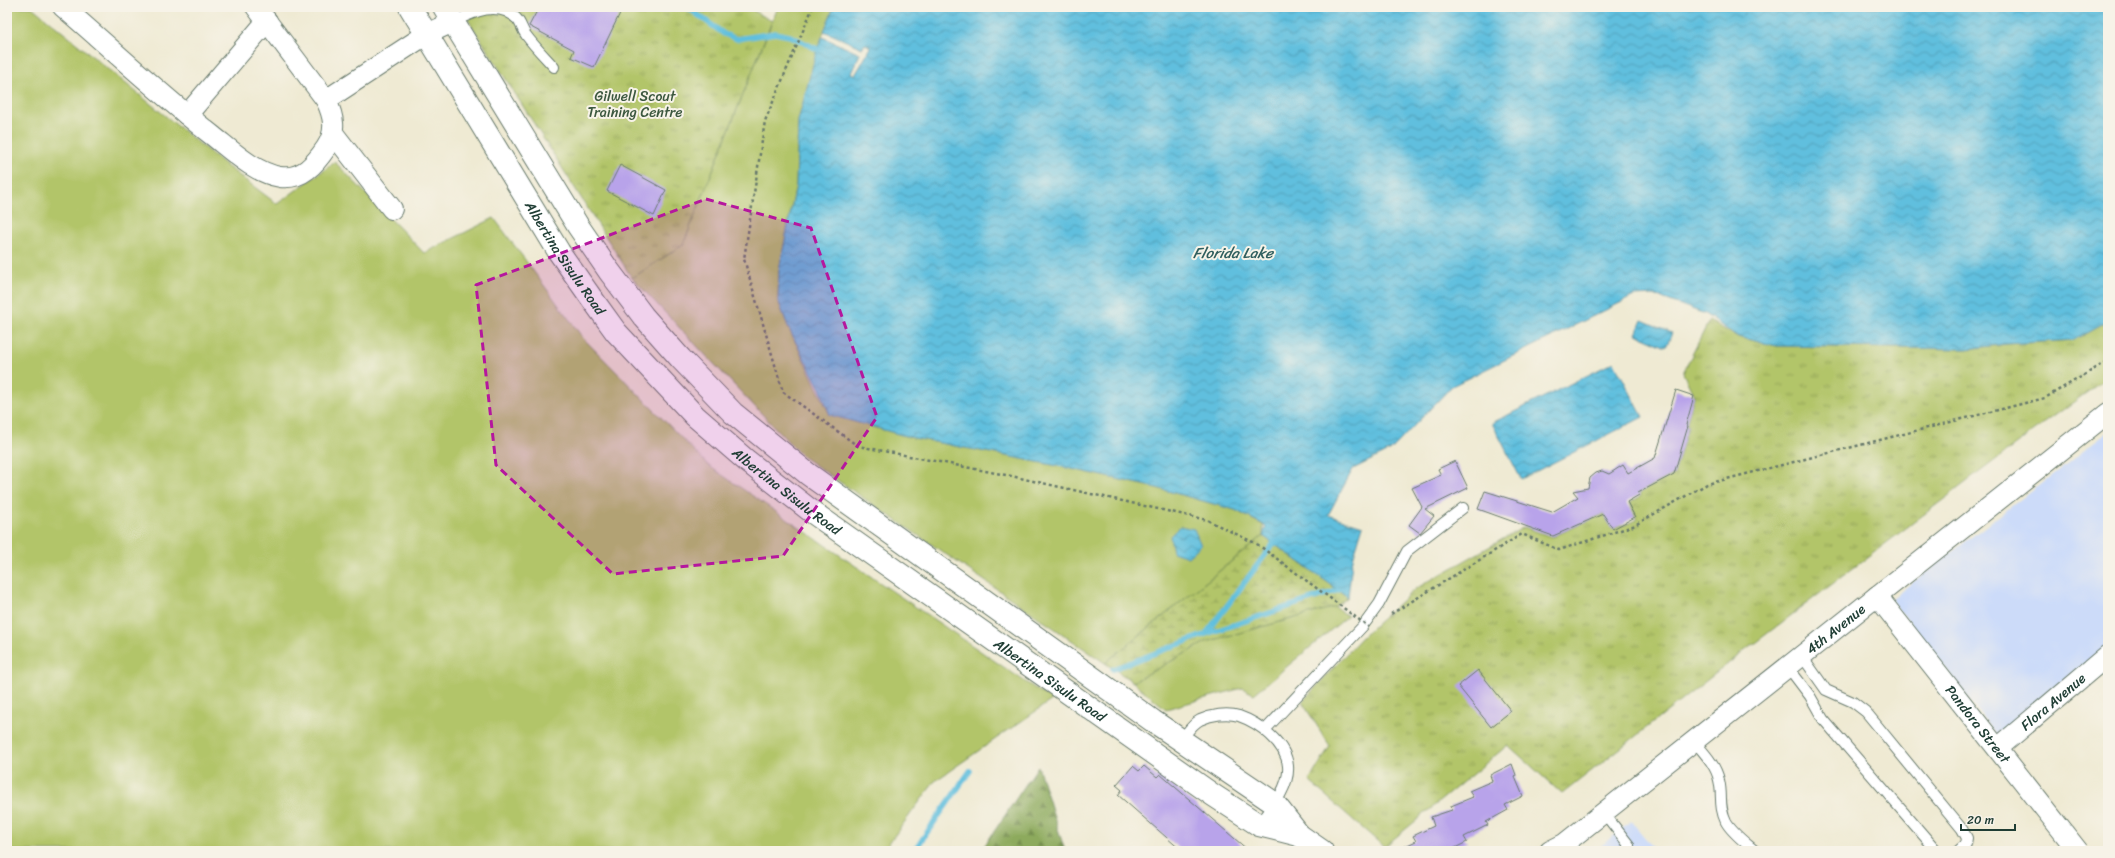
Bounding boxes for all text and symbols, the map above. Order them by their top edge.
park label: Gilwell Scout Training Centre [588,84,682,125]
street label: Albertina Sisulu Road [518,195,613,322]
water label: Florida Lake [1193,240,1274,266]
street label: Albertina Sisulu Road [726,440,848,543]
street label: 4th Avenue [1800,597,1871,661]
street label: Albertina Sisulu Road [988,631,1113,729]
street label: Flora Avenue [2014,666,2092,737]
street label: Pandora Street [1939,679,2018,770]
scale bar [1961,806,2015,832]
text: 20 m [1967,809,1994,831]

